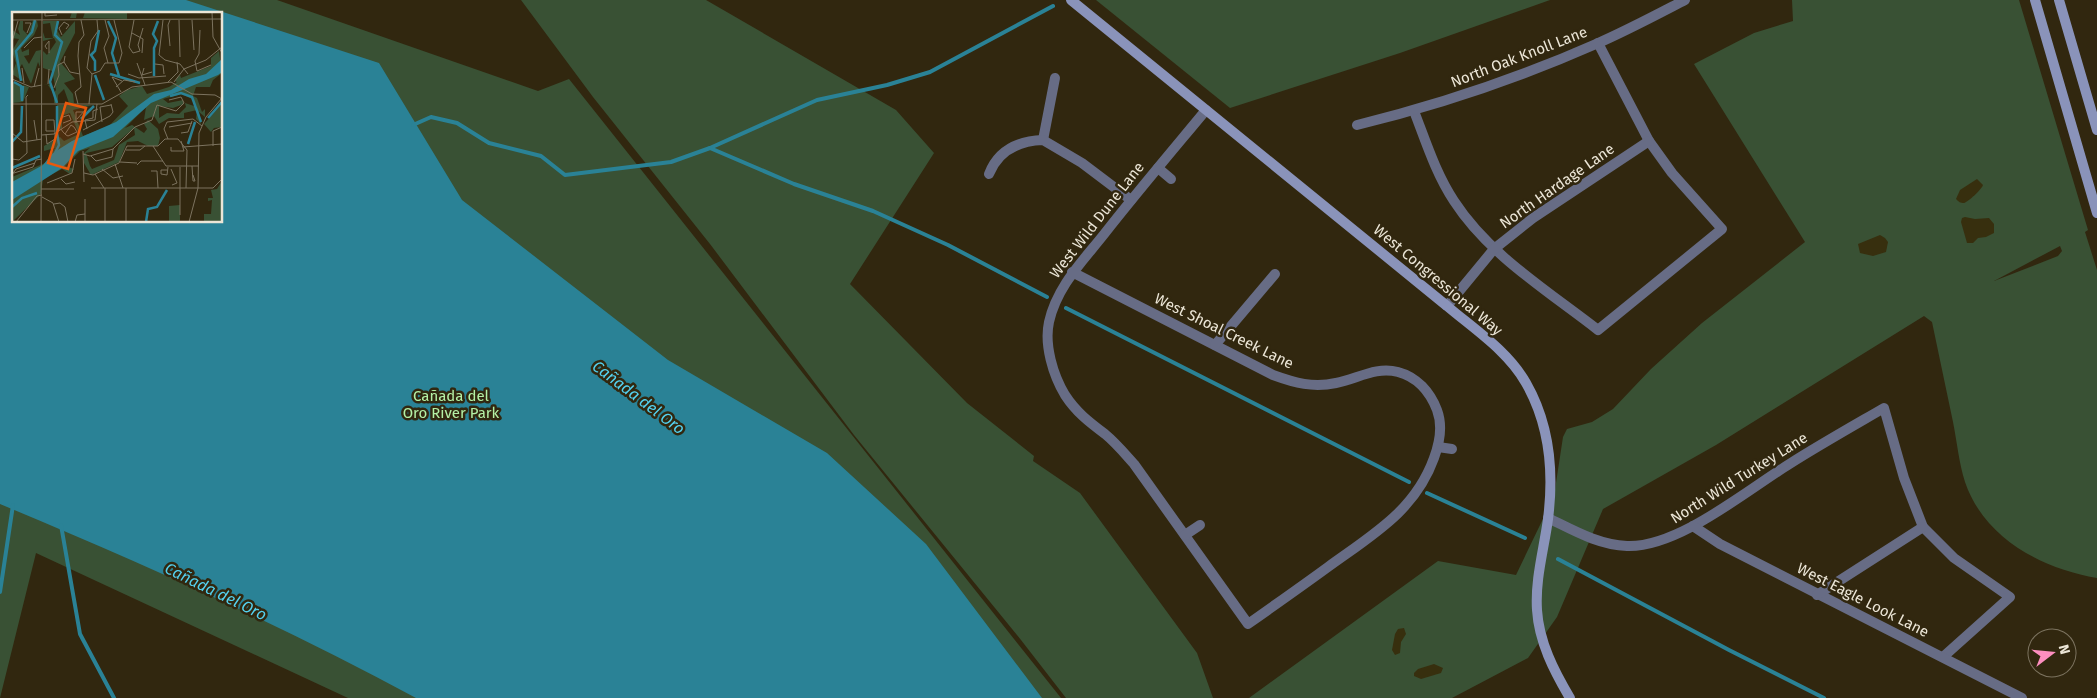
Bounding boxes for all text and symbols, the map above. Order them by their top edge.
inset map [12,12,222,222]
street label: North Oak Knoll Lane [1448,23,1590,91]
street label: North Hardage Lane [1496,140,1618,232]
street label: West Wild Dune Lane [1046,158,1148,282]
street label: West Congressional Way [1370,221,1507,340]
street label: West Shoal Creek Lane [1151,289,1297,373]
water label: Cañada del Oro [589,356,689,438]
park label: Cañada del Oro River Park [403,387,500,422]
street label: North Wild Turkey Lane [1667,429,1811,527]
water label: Cañada del Oro [162,559,270,624]
street label: West Eagle Look Lane [1794,559,1932,641]
north arrow [2027,628,2077,678]
text: N [2055,643,2073,656]

